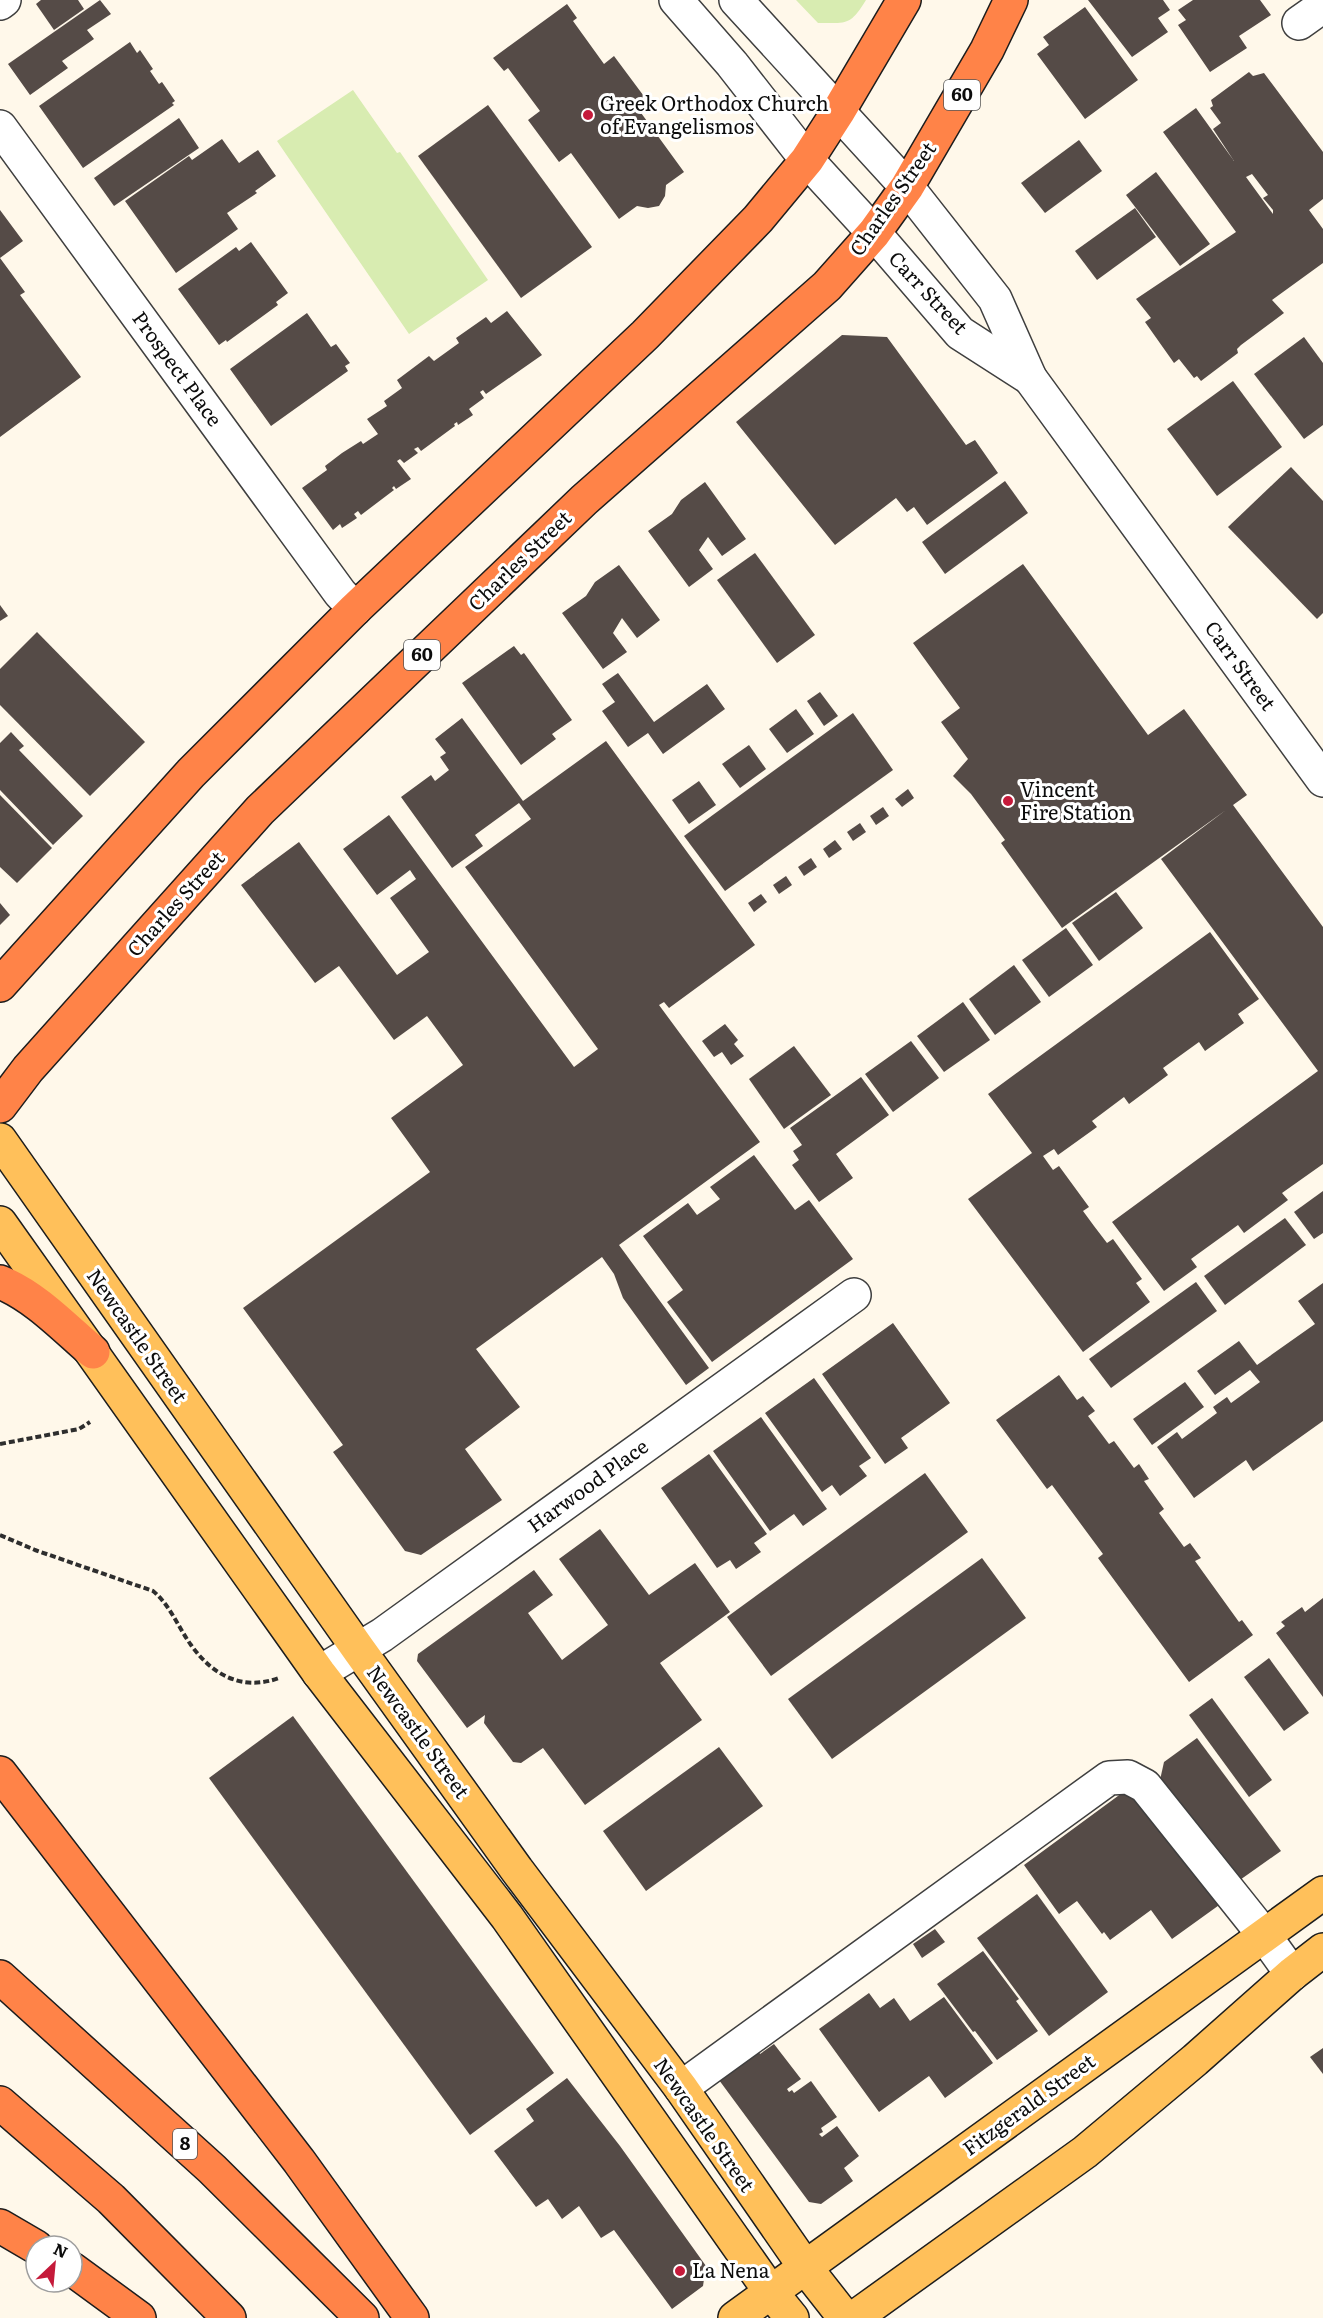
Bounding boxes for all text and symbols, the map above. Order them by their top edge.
road number: 60 [944,80,980,110]
place label: Greek Orthodox Church of Evangelismos [600,87,829,140]
marker: Greek Orthodox Church of Evangelismos [581,108,595,122]
street label: Charles Street [841,135,942,261]
street label: Carr Street [883,243,976,340]
street label: Prospect Place [126,304,231,432]
street label: Charles Street [460,502,577,617]
street label: Carr Street [1199,614,1284,716]
road number: 60 [404,640,440,670]
place label: Vincent Fire Station [1020,773,1132,826]
marker: Vincent Fire Station [1001,794,1015,808]
street label: Charles Street [119,843,230,962]
street label: Newcastle Street [81,1261,196,1408]
street label: Harwood Place [520,1430,654,1539]
street label: Newcastle Street [361,1658,478,1804]
street label: Fitzgerald Street [955,2045,1100,2162]
street label: Newcastle Street [648,2050,763,2197]
road number: 8 [173,2129,197,2159]
north arrow [24,2234,84,2294]
text: N [50,2236,72,2263]
place label: La Nena [692,2254,770,2284]
marker: La Nena [673,2264,687,2278]

